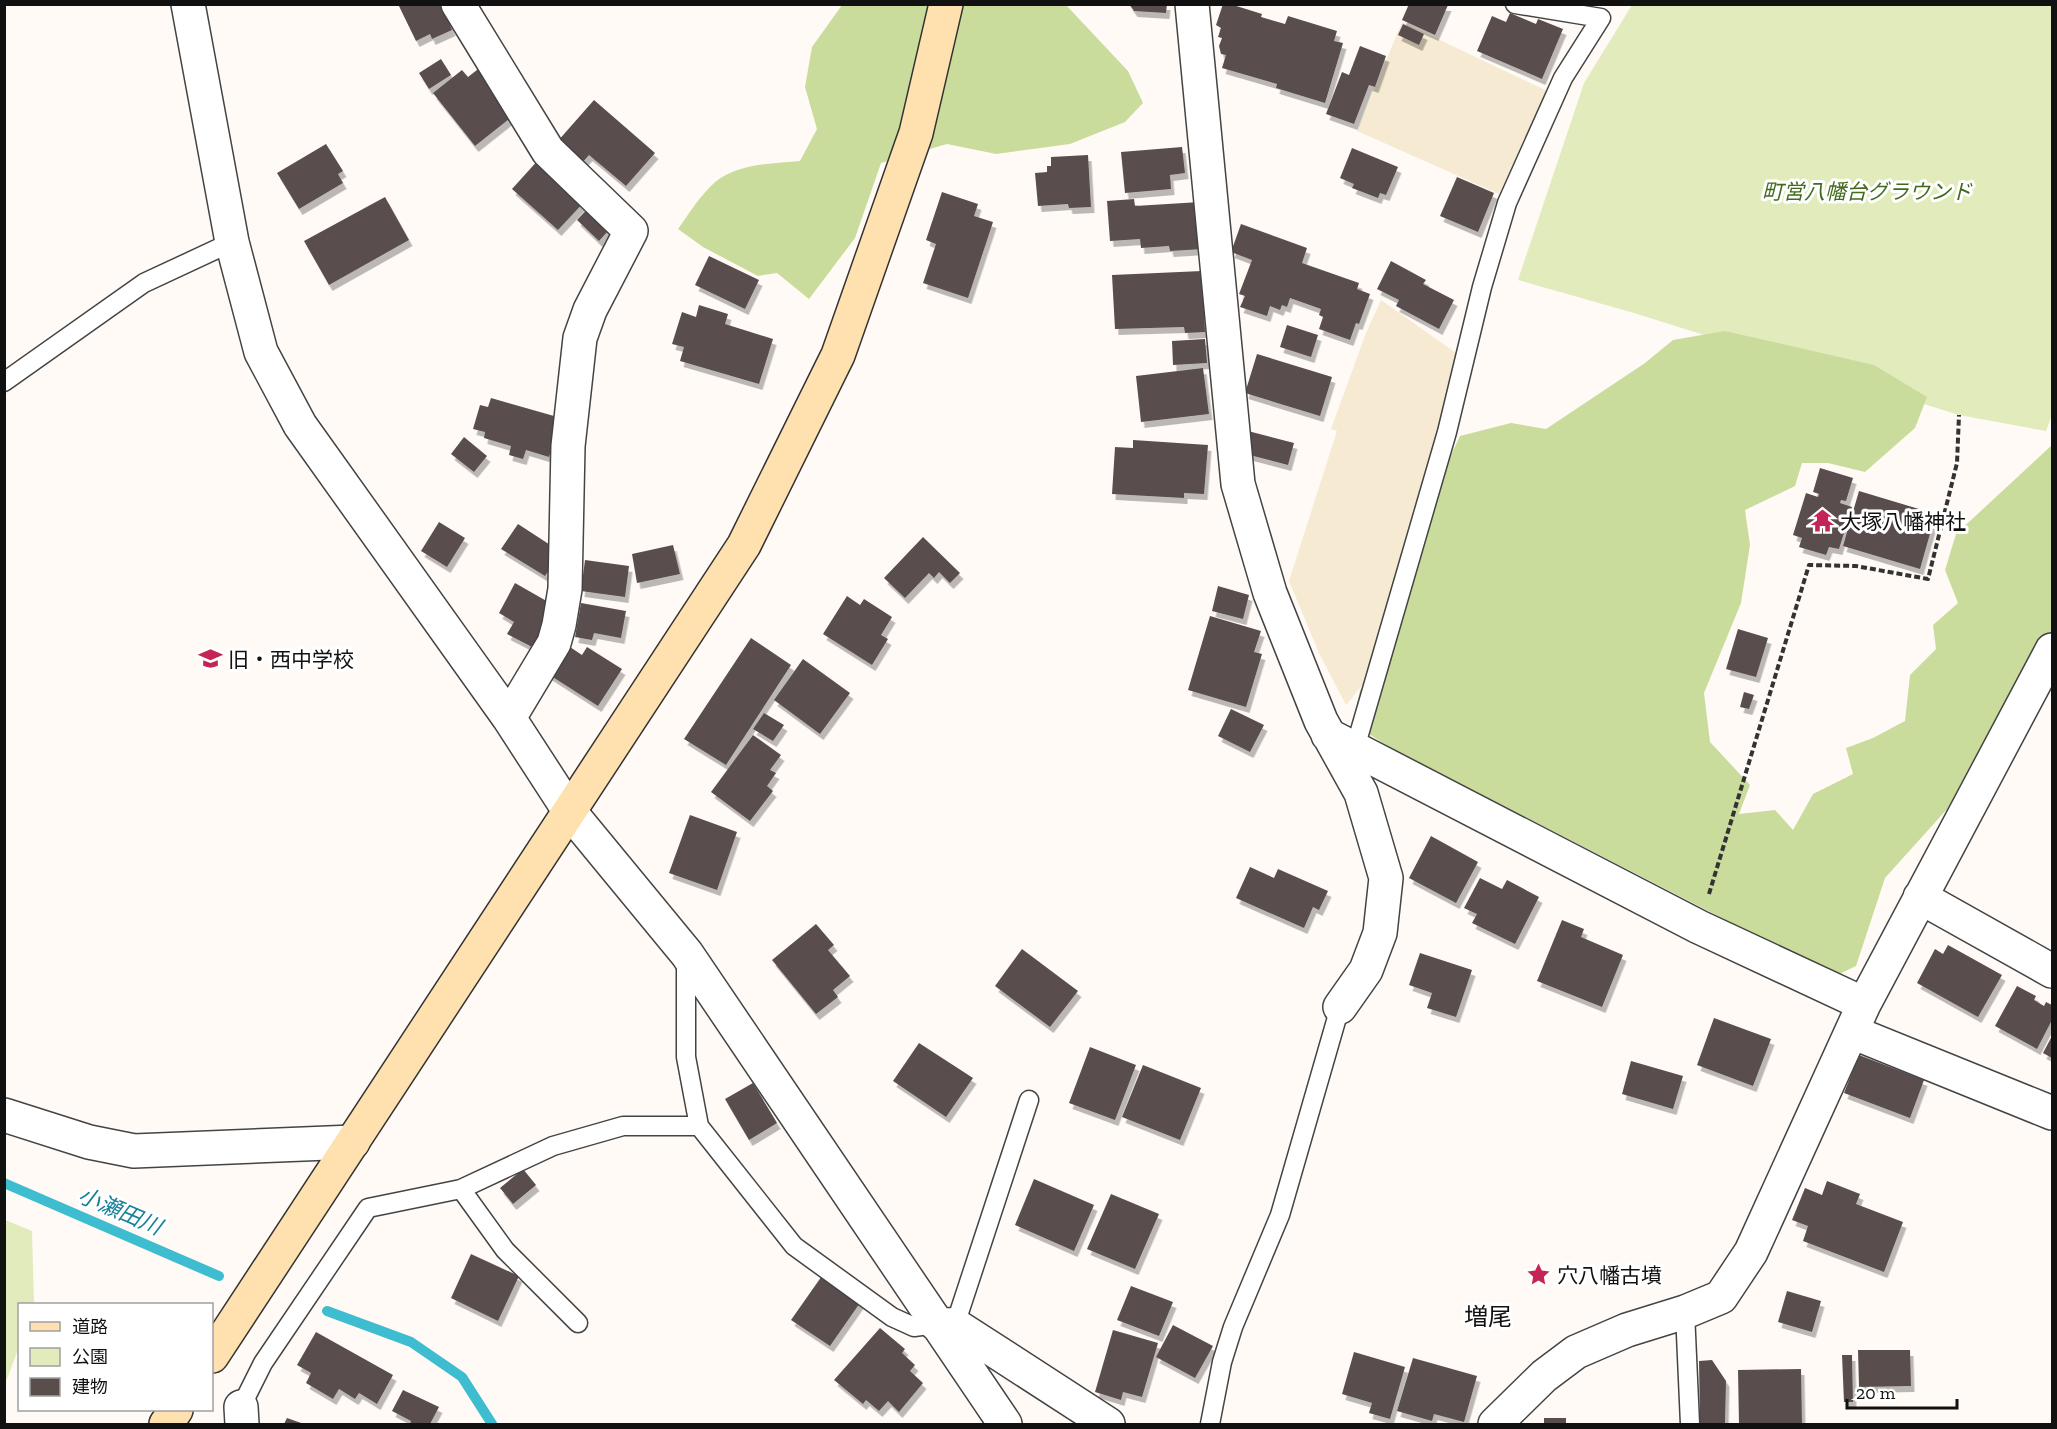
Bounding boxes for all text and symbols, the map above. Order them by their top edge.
park label: 町営八幡台グラウンド [1762,179,1973,204]
temple icon: 大塚八幡神社 [1809,508,1835,534]
place label: 大塚八幡神社 [1840,509,1966,534]
school or university icon: 旧・西中学校 [197,646,223,672]
place label: 旧・西中学校 [228,647,354,672]
water label: 小瀬田川 [74,1181,168,1241]
place icon: 穴八幡古墳 [1526,1262,1552,1288]
place label: 穴八幡古墳 [1557,1263,1662,1288]
district label: 増尾 [1464,1302,1512,1331]
legend [18,1303,213,1411]
text: 道路 [72,1316,108,1338]
text: 公園 [72,1346,108,1368]
scale bar [1847,1372,1956,1410]
text: 建物 [72,1376,108,1398]
text: 20 m [1856,1382,1896,1404]

